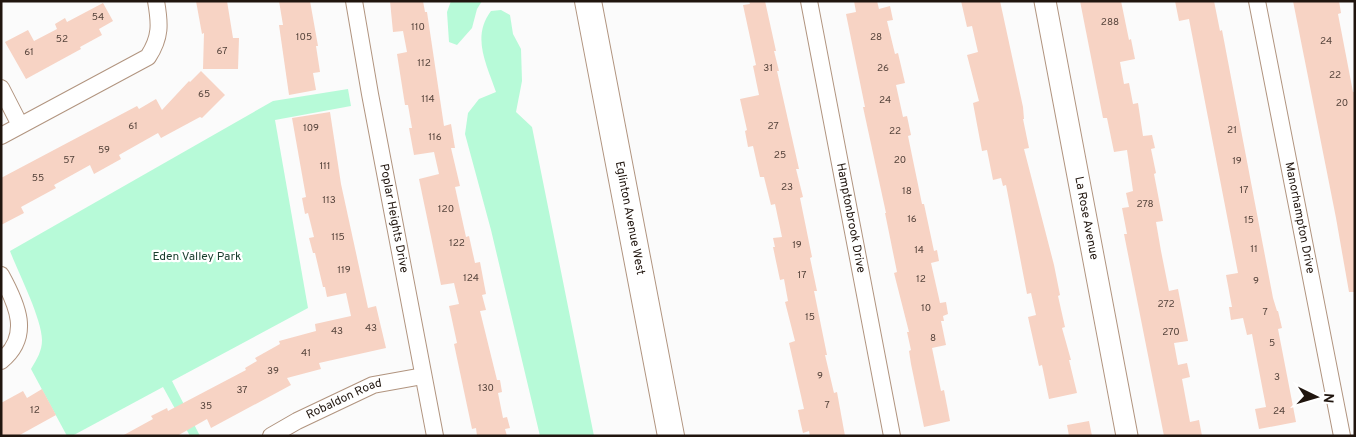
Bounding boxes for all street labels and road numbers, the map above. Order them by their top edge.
street label: Eglinton Avenue West [611,160,648,276]
street label: Manorhampton Drive [1281,161,1318,275]
street label: Poplar Heights Drive [375,162,412,274]
street label: Hamptonbrook Drive [832,162,869,274]
street label: La Rose Avenue [1070,175,1102,261]
street label: Robaldon Road [304,376,383,423]

